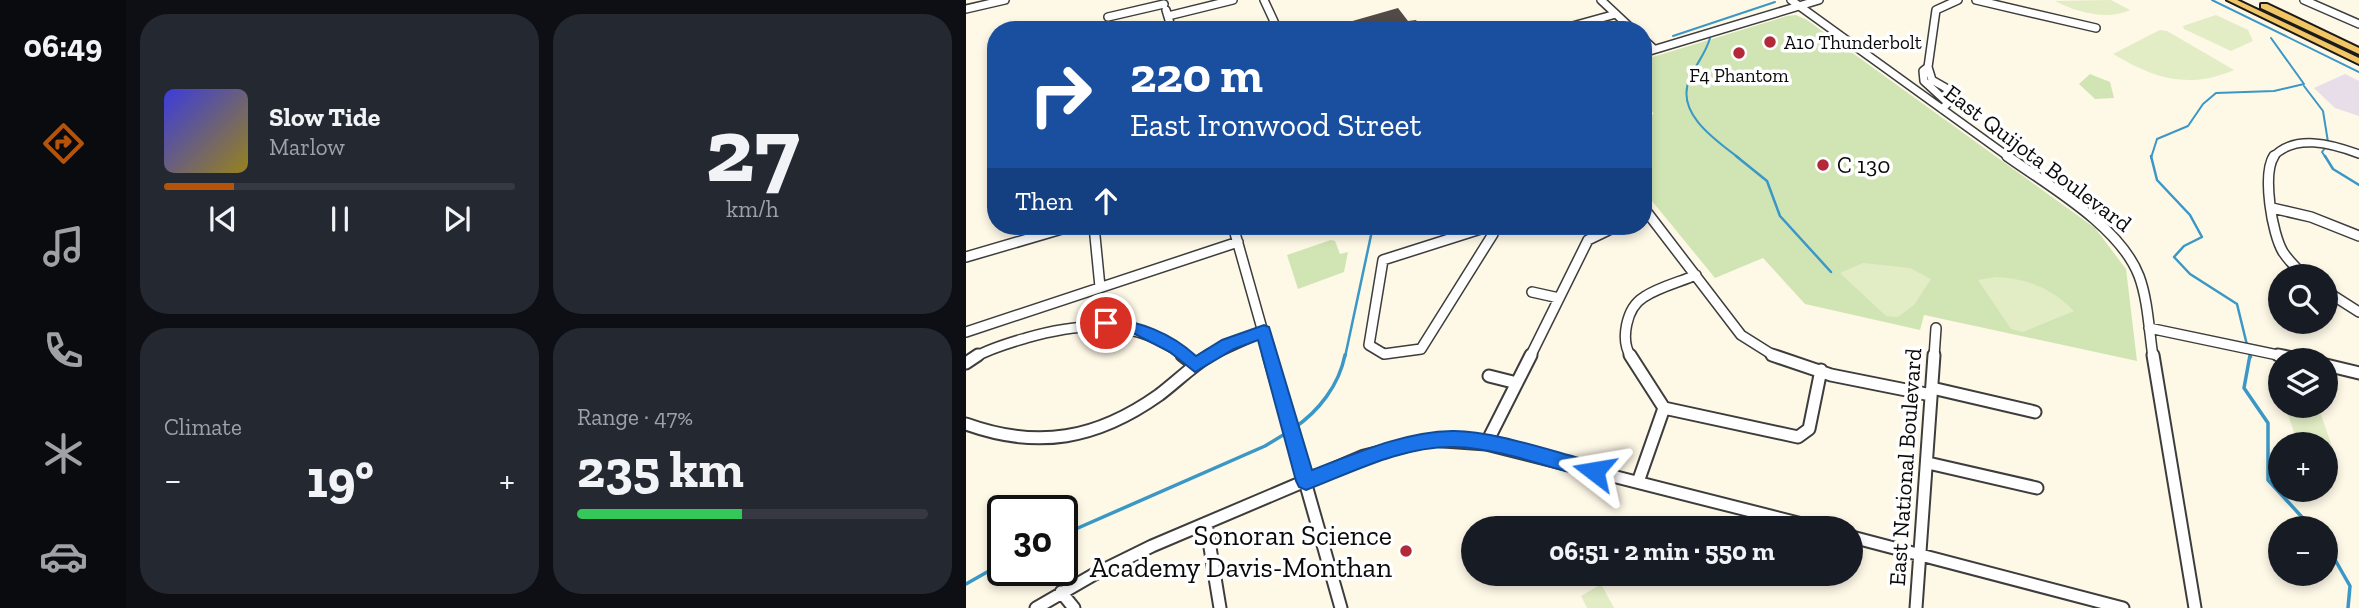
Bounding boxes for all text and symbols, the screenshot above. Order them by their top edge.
text: 06:49 [24,27,102,65]
place label: A10 Thunderbolt [1784,31,1922,54]
marker: A10 Thunderbolt [1762,34,1778,50]
marker: F4 Phantom [1731,45,1747,61]
text: 220 m [1130,46,1263,105]
icon: right [1015,49,1106,140]
place label: F4 Phantom [1689,64,1789,87]
street label: East Quijota Boulevard [1939,78,2138,238]
text: 27 [706,95,799,204]
text: Slow Tide [269,101,380,133]
text: East Ironwood Street [1130,106,1421,144]
icon: directions [39,119,88,168]
text: Marlow [269,133,345,161]
place label: C 130 [1837,151,1890,179]
marker: C 130 [1815,157,1831,173]
icon: ahead [1087,182,1125,220]
text: Then [1015,185,1073,217]
text: km/h [726,195,779,223]
icon: previous [204,200,242,238]
icon: pause [321,200,359,238]
icon: next [438,200,476,238]
icon: music [39,222,88,271]
map controls [2268,264,2338,586]
button: search [2268,264,2338,334]
pin [1076,293,1136,353]
icon: arrive [1087,304,1125,342]
icon: phone [39,326,88,375]
street label: East National Boulevard [1883,347,1927,587]
button: layers [2268,348,2338,418]
text: Range · 47% [577,403,693,431]
text: Climate [164,413,242,441]
icon: climate [39,429,88,478]
button: + [2268,432,2338,502]
position arrow [1557,434,1631,508]
text: 235 km [577,438,744,500]
text: 19° [307,448,374,510]
text: − [164,457,182,503]
text: + [499,457,515,503]
speed limit sign: 30 [987,495,1078,586]
button: − [2268,516,2338,586]
place label: Sonoran Science Academy Davis-Monthan [1090,519,1392,584]
icon: car [39,532,88,581]
text: 06:51 · 2 min · 550 m [1549,535,1775,567]
marker: Sonoran Science Academy Davis-Monthan [1398,543,1414,559]

